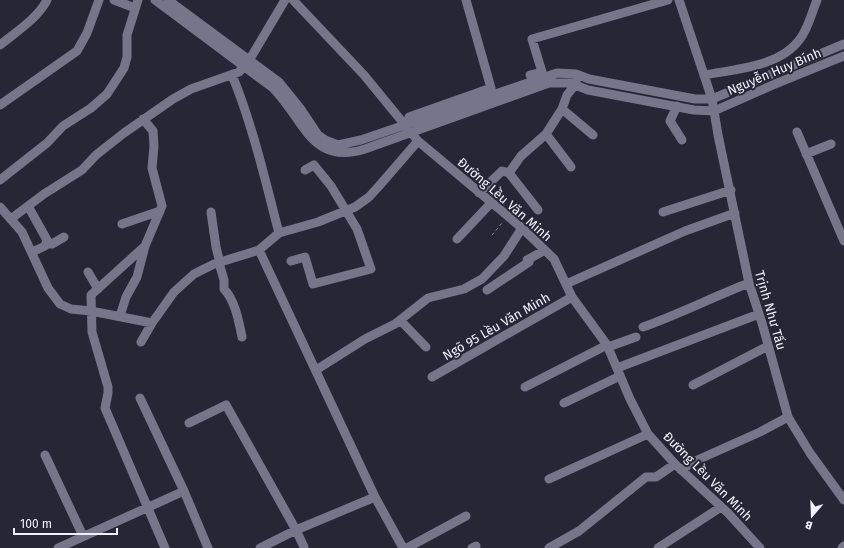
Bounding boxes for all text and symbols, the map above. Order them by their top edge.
street label: Nguyễn Huy Bính [725,45,823,98]
street label: Đường Lều Văn Minh [455,154,555,244]
street label: Trịnh Như Tấu [752,269,789,352]
street label: Ngõ 95 Lều Văn Minh [440,290,553,363]
street label: Đường Lều Văn Minh [660,429,755,524]
north arrow [792,496,832,536]
scale bar [14,510,117,536]
text: 100 m [20,517,52,531]
text: B [803,518,814,532]

